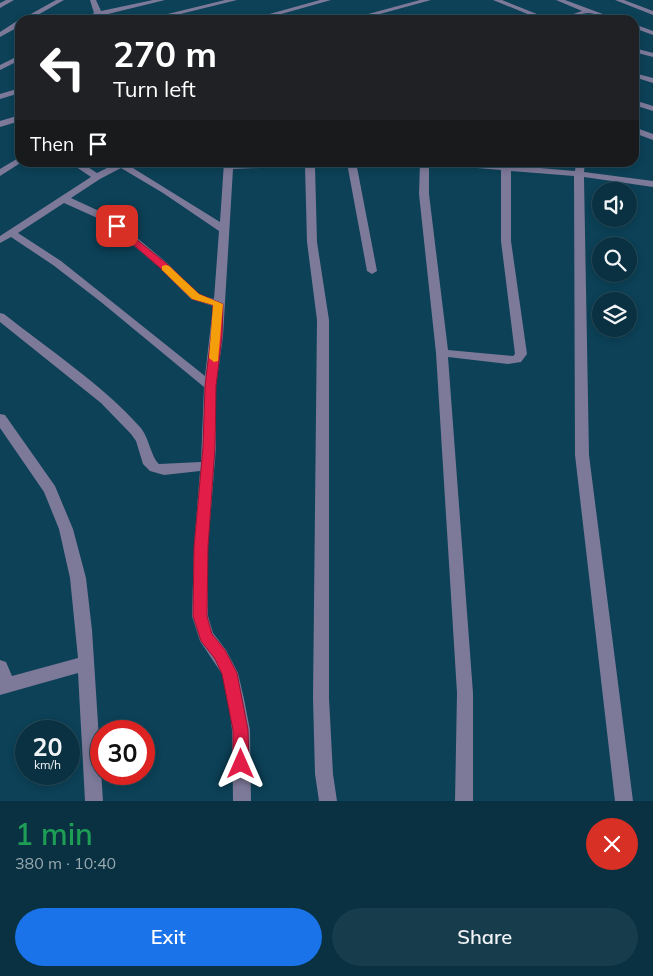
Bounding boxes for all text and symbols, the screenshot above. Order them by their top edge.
text: 270 m [113,32,217,76]
icon: left [30,35,95,100]
text: Turn left [113,75,196,103]
icon: arrive [84,130,112,158]
text: Then [30,132,74,156]
map controls [592,182,637,337]
button: sound [592,182,637,227]
pin [96,205,138,247]
icon: arrive [103,212,131,240]
button: search [592,237,637,282]
button: layers [592,292,637,337]
speed limit sign: 30 [90,720,155,785]
text: 20 [32,731,63,762]
position arrow [214,737,266,789]
text: km/h [34,757,61,772]
text: 1 min [15,815,93,853]
button: close [586,818,638,870]
text: 380 m · 10:40 [15,853,116,873]
button: Exit [15,908,322,966]
button: Share [332,908,638,966]

